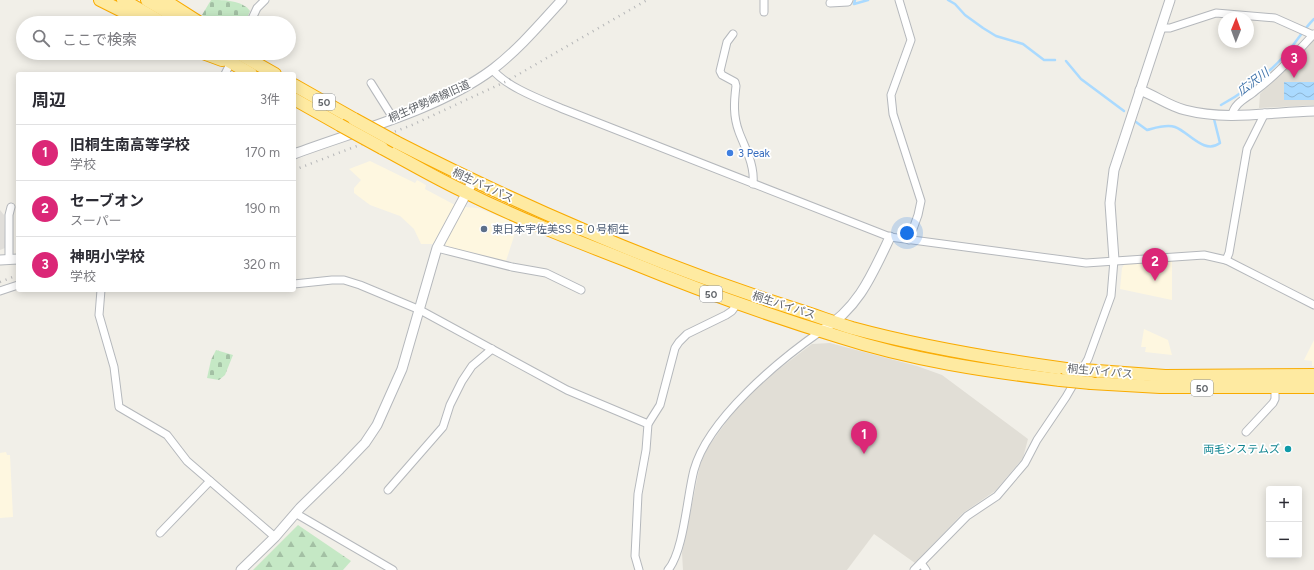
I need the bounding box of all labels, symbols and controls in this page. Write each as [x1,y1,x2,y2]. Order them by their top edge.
north arrow [1218,12,1254,48]
search box [16,16,296,60]
icon: search [30,27,52,49]
text: ここで検索 [62,31,137,49]
pin: 3 [1281,45,1307,78]
water label: 広沢川 [1234,64,1273,98]
street label: 桐生伊勢崎線旧道 [386,78,472,125]
text: 周辺 [32,90,66,110]
text: 3件 [260,92,280,107]
road number: 50 [313,94,335,110]
text: 旧桐生南高等学校 [70,136,190,154]
text: 1 [42,145,48,160]
text: 170 m [245,145,280,160]
place label: 3 Peak [738,147,771,160]
marker: 3 Peak [725,148,735,158]
text: 学校 [70,157,96,172]
street label: 桐生バイパス [450,166,515,205]
text: セーブオン [70,192,144,210]
text: 2 [41,201,49,216]
text: 190 m [245,201,280,216]
text: スーパー [70,213,122,228]
place label: 東日本宇佐美SS ５０号桐生 [492,223,629,236]
your location [897,223,917,243]
marker: 東日本宇佐美SS ５０号桐生 [479,224,489,234]
text: 神明小学校 [70,248,145,266]
pin: 2 [1142,248,1168,281]
text: 3 [41,257,49,272]
text: 320 m [243,257,280,272]
text: 学校 [70,269,96,284]
road number: 50 [700,286,722,302]
street label: 桐生バイパス [751,289,817,322]
street label: 桐生バイパス [1067,362,1133,381]
road number: 50 [1191,380,1213,396]
pin: 1 [851,421,877,454]
place label: 両毛システムズ [1203,443,1280,456]
marker: 両毛システムズ [1283,444,1293,454]
map controls [1266,486,1302,558]
button: + [1266,486,1302,522]
button: − [1266,522,1302,558]

